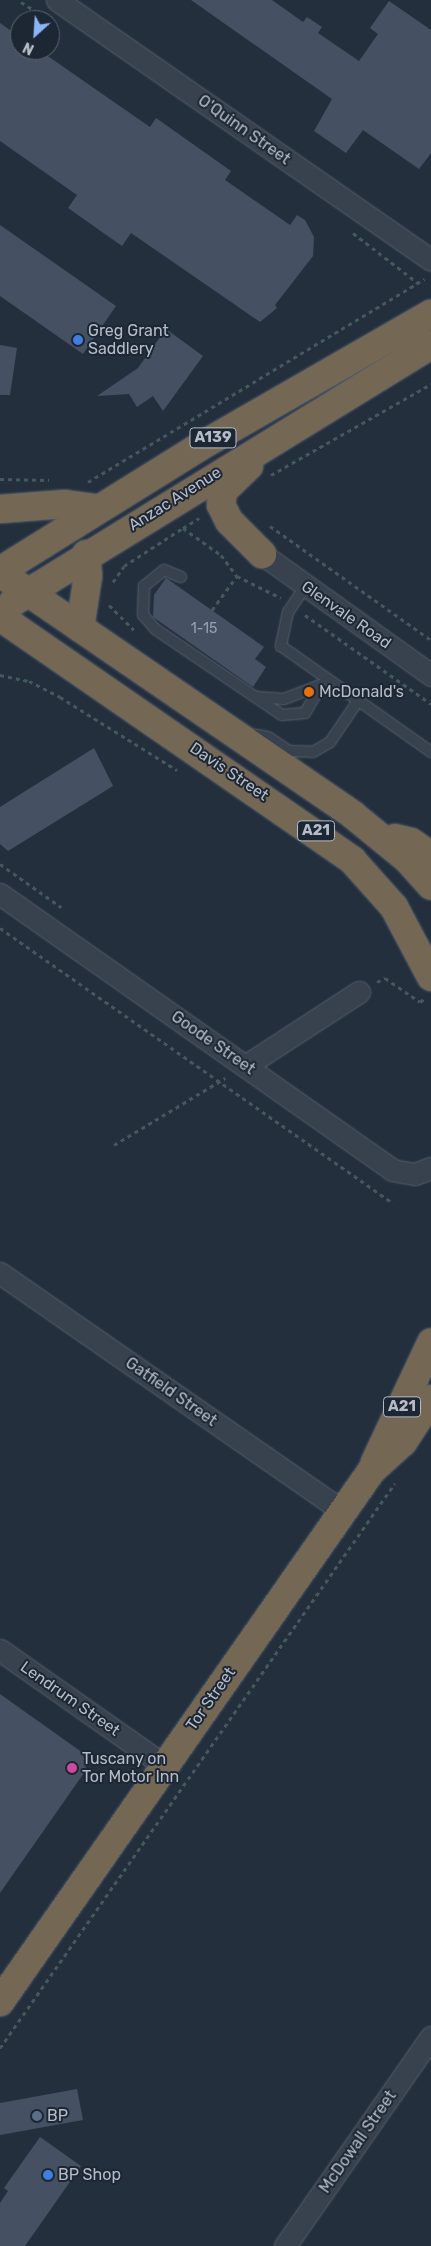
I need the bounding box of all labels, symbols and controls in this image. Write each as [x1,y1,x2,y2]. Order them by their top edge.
north arrow [10,10,60,60]
text: N [20,38,37,58]
street label: O'Quinn Street [194,91,294,169]
place label: Greg Grant Saddlery [88,321,169,359]
marker: Greg Grant Saddlery [72,334,84,346]
road number: A139 [189,426,237,450]
street label: Anzac Avenue [125,463,225,535]
street label: Glenvale Road [297,577,395,653]
house number: 1-15 [191,621,217,637]
place label: McDonald's [319,682,404,702]
marker: McDonald's [303,686,315,698]
street label: Davis Street [186,739,272,805]
road number: A21 [296,818,336,844]
street label: Goode Street [167,1007,259,1079]
street label: Gatfield Street [122,1353,220,1431]
road number: A21 [382,1394,422,1420]
street label: Lendrum Street [17,1658,123,1740]
street label: Tor Street [182,1664,240,1734]
place label: Tuscany on Tor Motor Inn [82,1749,180,1787]
marker: Tuscany on Tor Motor Inn [66,1762,78,1774]
street label: McDowall Street [315,2087,401,2197]
place label: BP [47,2106,68,2126]
marker: BP [31,2110,43,2122]
place label: BP Shop [58,2165,121,2185]
marker: BP Shop [42,2169,54,2181]

